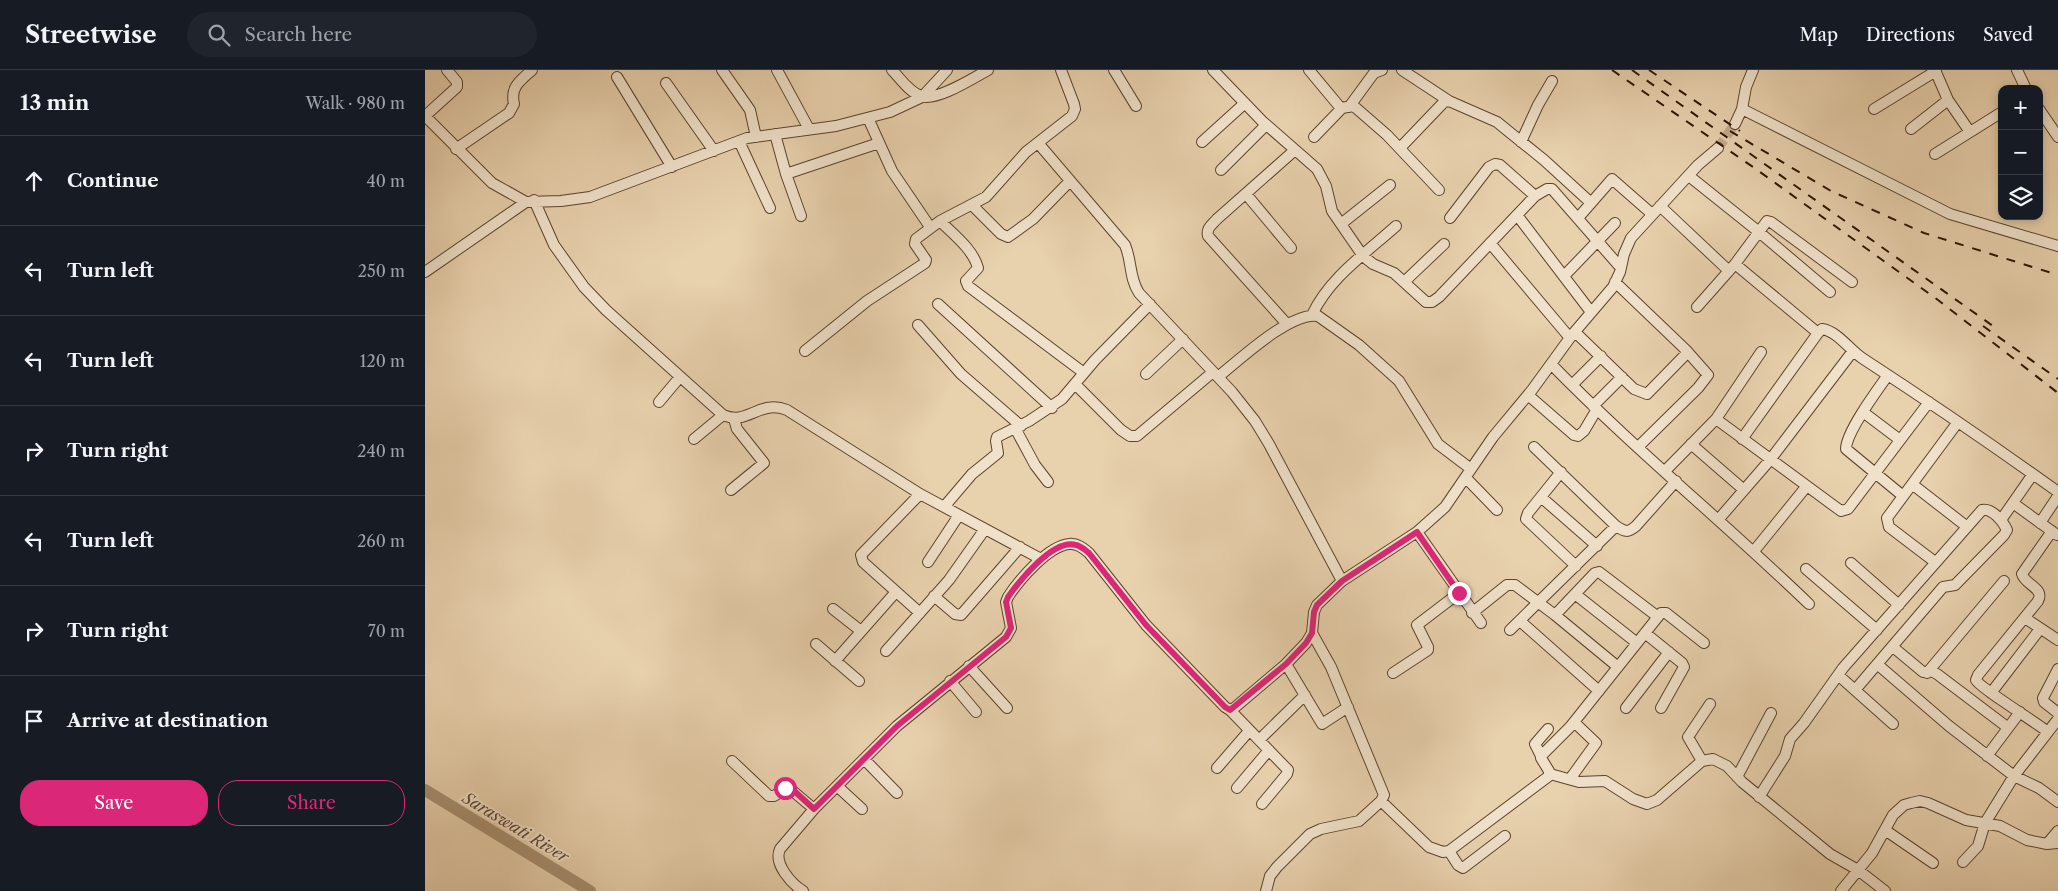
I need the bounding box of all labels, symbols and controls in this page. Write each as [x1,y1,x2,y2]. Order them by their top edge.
search box [187,12,537,57]
text: Streetwise [25,20,157,49]
icon: search [205,21,233,49]
text: Search here [245,23,352,46]
text: Map [1799,24,1838,46]
text: Directions [1866,24,1955,46]
text: Saved [1983,24,2033,46]
map controls [1998,85,2043,220]
button: + [1998,85,2043,130]
text: 13 min [20,90,89,115]
text: Walk · 980 m [306,93,405,113]
button: − [1998,130,2043,175]
icon: ahead [20,167,48,195]
text: Continue [67,169,159,192]
text: 40 m [366,171,405,191]
button: layers [1998,175,2043,220]
icon: left [20,257,48,285]
text: Turn left [67,259,154,282]
text: 250 m [358,261,405,281]
icon: left [20,347,48,375]
text: Turn left [67,349,154,372]
text: 120 m [360,351,405,371]
icon: right [20,437,48,465]
text: Turn right [67,439,168,462]
text: 240 m [357,441,405,461]
icon: left [20,527,48,555]
text: Turn left [67,529,154,552]
text: 260 m [357,531,405,551]
route end [1448,582,1471,605]
icon: right [20,617,48,645]
text: Turn right [67,619,168,642]
text: 70 m [368,621,405,641]
icon: arrive [20,707,48,735]
text: Arrive at destination [67,709,268,732]
route start [774,777,797,800]
button: Save [20,780,208,826]
button: Share [218,780,405,826]
water label: Saraswati River [458,787,574,867]

